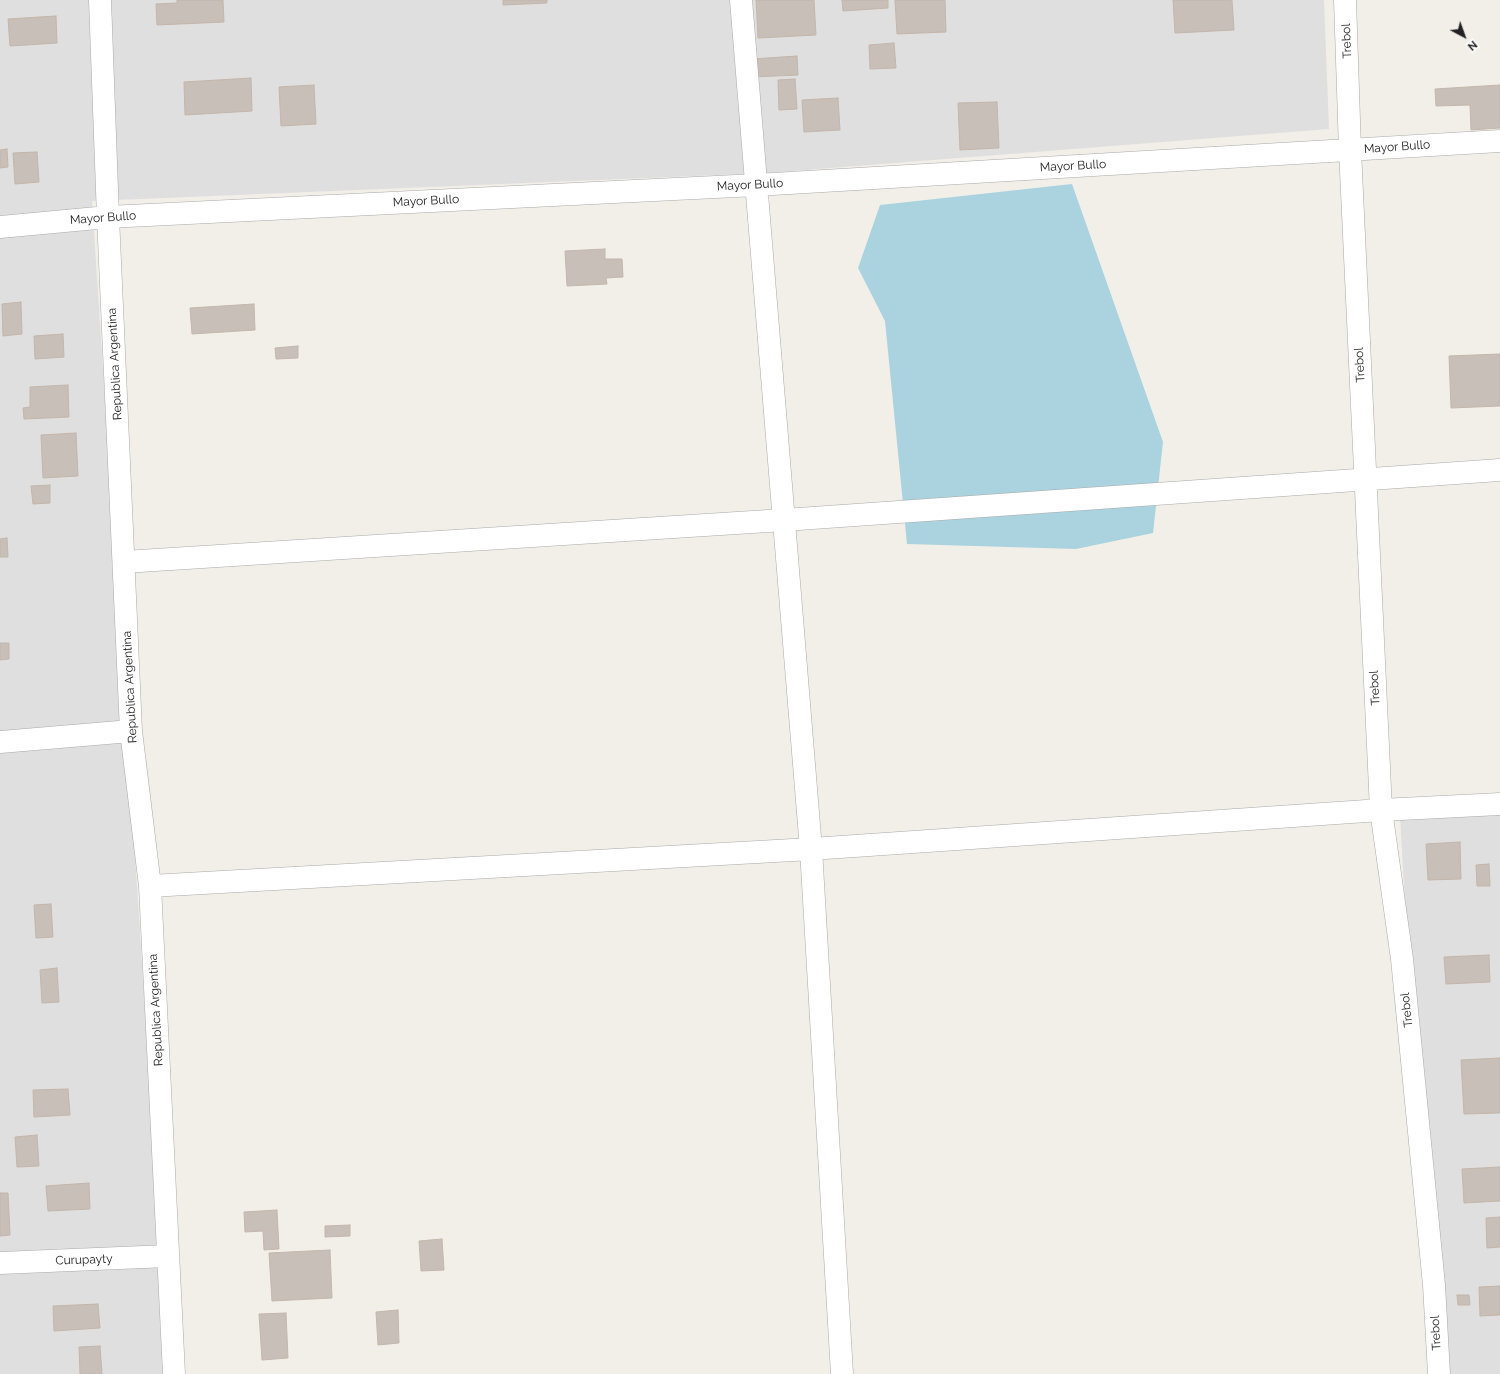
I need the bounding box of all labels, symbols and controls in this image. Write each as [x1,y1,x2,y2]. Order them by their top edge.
north arrow [1444,16,1484,56]
street label: Trebol [1339,23,1355,59]
text: N [1465,38,1480,53]
street label: Mayor Bullo [1363,138,1431,156]
street label: Mayor Bullo [1040,157,1106,175]
street label: Mayor Bullo [717,176,783,194]
street label: Mayor Bullo [393,192,459,210]
street label: Mayor Bullo [69,209,137,227]
street label: Republica Argentina [105,307,125,421]
street label: Trebol [1352,347,1368,383]
street label: Republica Argentina [120,630,140,744]
street label: Trebol [1367,670,1383,706]
street label: Republica Argentina [146,953,166,1067]
street label: Trebol [1398,992,1416,1028]
street label: Curupayty [55,1252,113,1268]
street label: Trebol [1428,1315,1444,1351]

